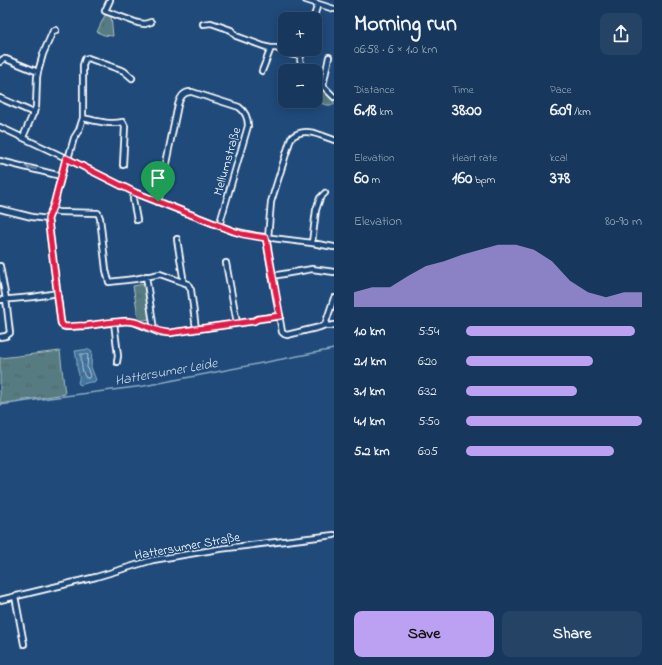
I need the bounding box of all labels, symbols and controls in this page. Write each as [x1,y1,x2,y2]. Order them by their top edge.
text: Morning run [354,9,457,41]
map controls [278,12,322,108]
button: + [278,12,322,56]
button: share [600,13,642,55]
text: 06:58 · 6 × 1.0 km [354,40,437,59]
button: − [278,64,322,108]
text: Distance [354,82,395,98]
text: Time [452,82,474,98]
text: Pace [550,82,571,98]
text: 6.18 [354,98,377,123]
text: 38:00 [452,98,482,123]
text: 6:09 [550,98,571,123]
text: km [377,104,393,120]
text: /km [571,104,591,120]
street label: Mellumstraße [209,125,246,198]
text: Elevation [354,150,394,166]
text: Heart rate [452,150,497,166]
text: kcal [550,150,568,166]
pin [141,161,175,202]
one-way arrow [24,165,37,171]
text: 60 [354,166,369,191]
text: 160 [452,166,472,191]
text: 378 [550,166,570,191]
icon: arrive [147,167,169,189]
text: m [369,172,380,188]
text: bpm [472,172,495,188]
text: Elevation [354,212,402,231]
text: 80–90 m [605,212,642,231]
text: 1.0 km [354,322,385,341]
text: 5:54 [418,322,439,341]
text: 2.1 km [354,352,386,371]
text: 6:20 [418,352,437,371]
water label: Hattersumer Leide [113,353,220,392]
text: 3.1 km [354,382,385,401]
text: 6:32 [418,382,437,401]
text: 4.1 km [354,412,385,431]
text: 5:50 [418,412,440,431]
text: 5.2 km [354,442,390,461]
text: 6:05 [418,442,438,461]
street label: Hattersumer Straße [133,528,242,565]
button: Save [354,611,494,657]
button: Share [502,611,642,657]

